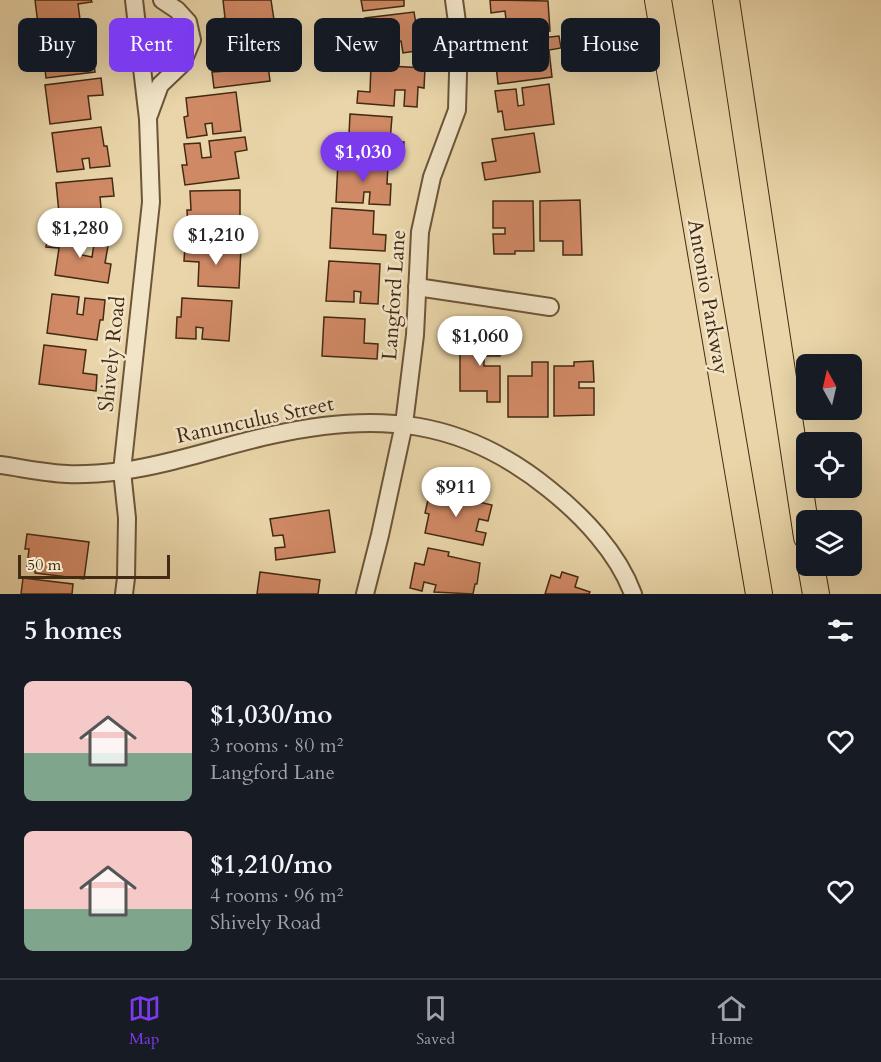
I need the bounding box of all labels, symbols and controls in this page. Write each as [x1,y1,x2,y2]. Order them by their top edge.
chip: Buy [18,18,97,72]
chip: Rent [109,18,194,72]
chip: Filters [206,18,302,72]
chip: New [314,18,400,72]
chip: Apartment [412,18,549,72]
chip: House [561,18,660,72]
pin: $1,030 [314,132,412,183]
text: $1,030 [334,138,392,165]
pin: $1,280 [31,208,129,259]
text: $1,280 [51,214,109,241]
pin: $1,210 [167,215,265,266]
street label: Antonio Parkway [680,217,736,377]
text: $1,210 [187,221,245,248]
street label: Langford Lane [375,229,413,361]
street label: Shively Road [91,295,133,413]
pin: $1,060 [431,316,529,367]
text: $1,060 [451,322,509,349]
north arrow [796,354,862,420]
map controls [796,354,862,576]
street label: Ranunculus Street [174,389,337,451]
button: locate [796,432,862,498]
pin: $911 [420,467,492,518]
text: $911 [436,473,476,500]
button: layers [796,510,862,576]
scale bar [18,552,170,580]
text: 50 m [27,554,61,576]
text: 5 homes [24,613,122,648]
icon: filters [824,614,857,647]
text: $1,030/mo [210,697,333,732]
icon: home [72,705,144,777]
icon: heart [824,725,857,758]
text: 3 rooms · 80 m² [210,732,343,759]
text: Langford Lane [210,759,335,786]
text: $1,210/mo [210,847,333,882]
icon: home [72,855,144,927]
icon: heart [824,875,857,908]
text: 4 rooms · 96 m² [210,882,343,909]
text: Shively Road [210,909,321,936]
tab: Map [128,992,161,1050]
tab: Saved [416,992,455,1050]
tab: Home [710,992,753,1050]

